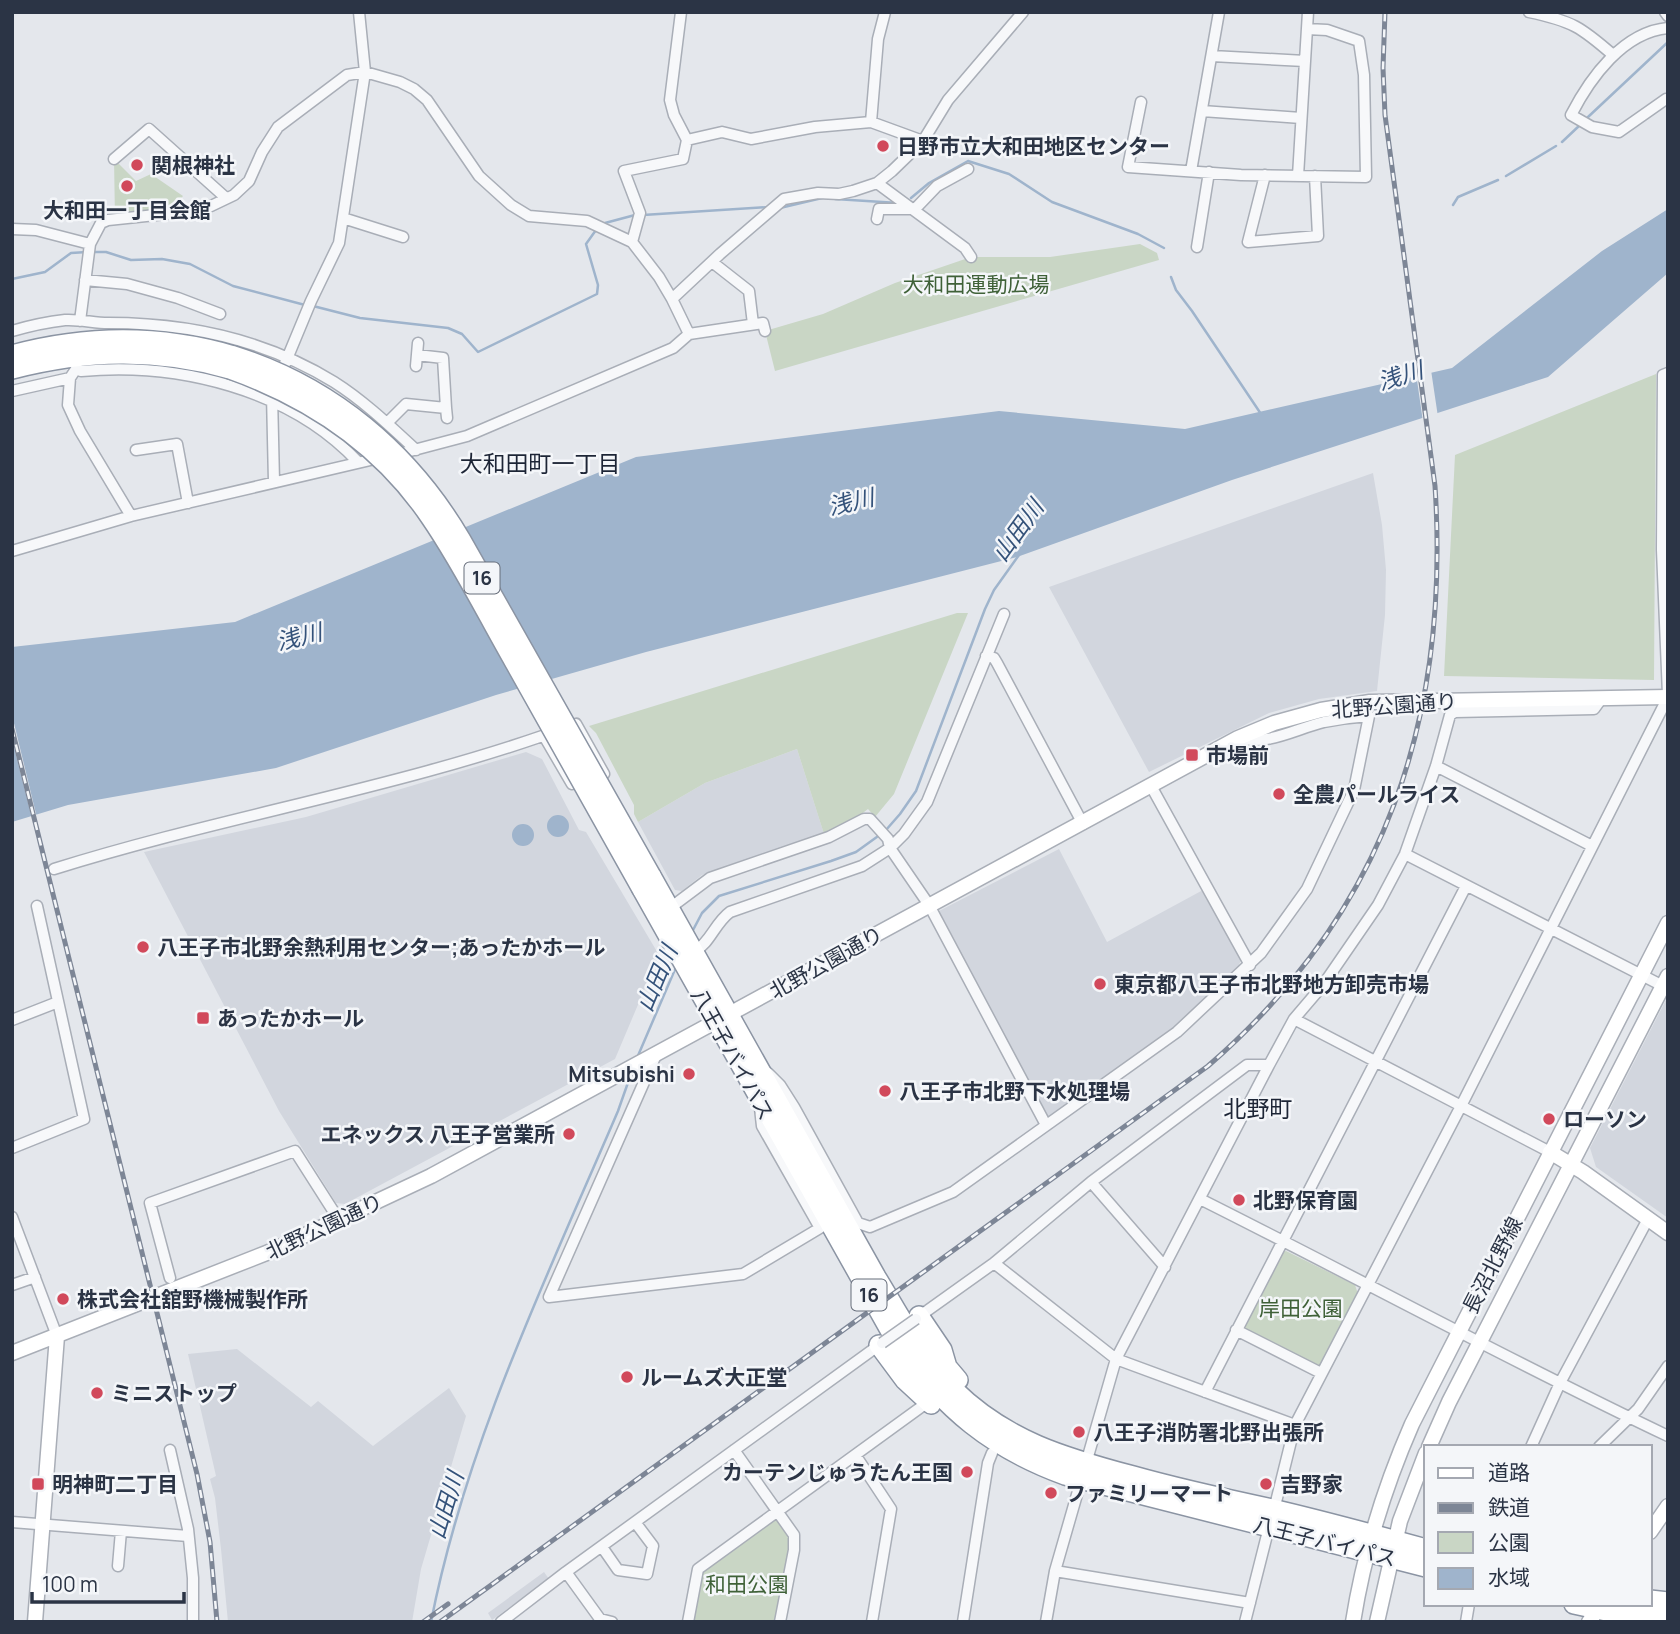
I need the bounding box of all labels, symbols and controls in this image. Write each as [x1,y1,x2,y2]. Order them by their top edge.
place label: 日野市立大和田地区センター [897,132,1170,160]
marker: 日野市立大和田地区センター [875,138,891,154]
place label: 関根神社 [151,151,235,179]
marker: 関根神社 [129,157,145,173]
marker: 大和田一丁目会館 [119,178,135,194]
place label: 大和田一丁目会館 [43,196,211,224]
park label: 大和田運動広場 [903,270,1050,298]
water label: 浅川 [1373,352,1430,397]
district label: 大和田町一丁目 [460,447,621,479]
water label: 浅川 [825,480,880,522]
water label: 山田川 [984,490,1052,567]
road number: 16 [464,562,500,594]
water label: 浅川 [273,614,328,657]
street label: 北野公園通り [1330,687,1458,723]
place label: 市場前 [1206,741,1269,769]
marker: 市場前 [1184,747,1200,763]
place label: 全農パールライス [1293,780,1460,808]
marker: 全農パールライス [1271,786,1287,802]
street label: 北野公園通り [764,919,888,1005]
place label: 八王子市北野余熱利用センター;あったかホール [157,933,605,961]
water label: 山田川 [628,937,685,1016]
marker: 八王子市北野余熱利用センター;あったかホール [135,939,151,955]
place label: 東京都八王子市北野地方卸売市場 [1114,970,1429,998]
marker: 東京都八王子市北野地方卸売市場 [1092,976,1108,992]
street label: 八王子バイパス [685,983,781,1125]
place label: あったかホール [217,1004,364,1032]
marker: あったかホール [195,1010,211,1026]
place label: Mitsubishi [568,1060,675,1088]
marker: Mitsubishi [681,1066,697,1082]
place label: 八王子市北野下水処理場 [899,1077,1130,1105]
marker: 八王子市北野下水処理場 [877,1083,893,1099]
district label: 北野町 [1224,1092,1293,1124]
place label: ローソン [1563,1105,1647,1133]
marker: ローソン [1541,1111,1557,1127]
place label: エネックス 八王子営業所 [320,1120,555,1148]
marker: エネックス 八王子営業所 [561,1126,577,1142]
place label: 北野保育園 [1253,1186,1358,1214]
street label: 北野公園通り [261,1187,387,1265]
marker: 北野保育園 [1231,1192,1247,1208]
street label: 長沼北野線 [1456,1212,1528,1318]
road number: 16 [852,1280,886,1310]
place label: 株式会社舘野機械製作所 [77,1285,308,1313]
marker: 株式会社舘野機械製作所 [55,1291,71,1307]
park label: 岸田公園 [1259,1294,1343,1322]
place label: ルームズ大正堂 [641,1363,787,1391]
marker: ルームズ大正堂 [619,1369,635,1385]
place label: ミニストップ [111,1379,237,1407]
marker: ミニストップ [89,1385,105,1401]
place label: 八王子消防署北野出張所 [1093,1418,1324,1446]
marker: 八王子消防署北野出張所 [1071,1424,1087,1440]
legend [1424,1445,1652,1606]
place label: カーテンじゅうたん王国 [722,1458,953,1486]
text: 道路 [1488,1458,1530,1486]
water label: 山田川 [420,1464,471,1543]
marker: カーテンじゅうたん王国 [959,1464,975,1480]
place label: 明神町二丁目 [52,1470,178,1498]
place label: 吉野家 [1280,1470,1343,1498]
marker: 明神町二丁目 [30,1476,46,1492]
marker: 吉野家 [1258,1476,1274,1492]
place label: ファミリーマート [1065,1479,1233,1507]
marker: ファミリーマート [1043,1485,1059,1501]
text: 鉄道 [1488,1493,1530,1521]
street label: 八王子バイパス [1250,1510,1400,1572]
text: 公園 [1488,1528,1530,1556]
scale bar [32,1560,184,1604]
text: 水域 [1488,1563,1530,1591]
text: 100 m [42,1570,98,1598]
park label: 和田公園 [705,1570,789,1598]

